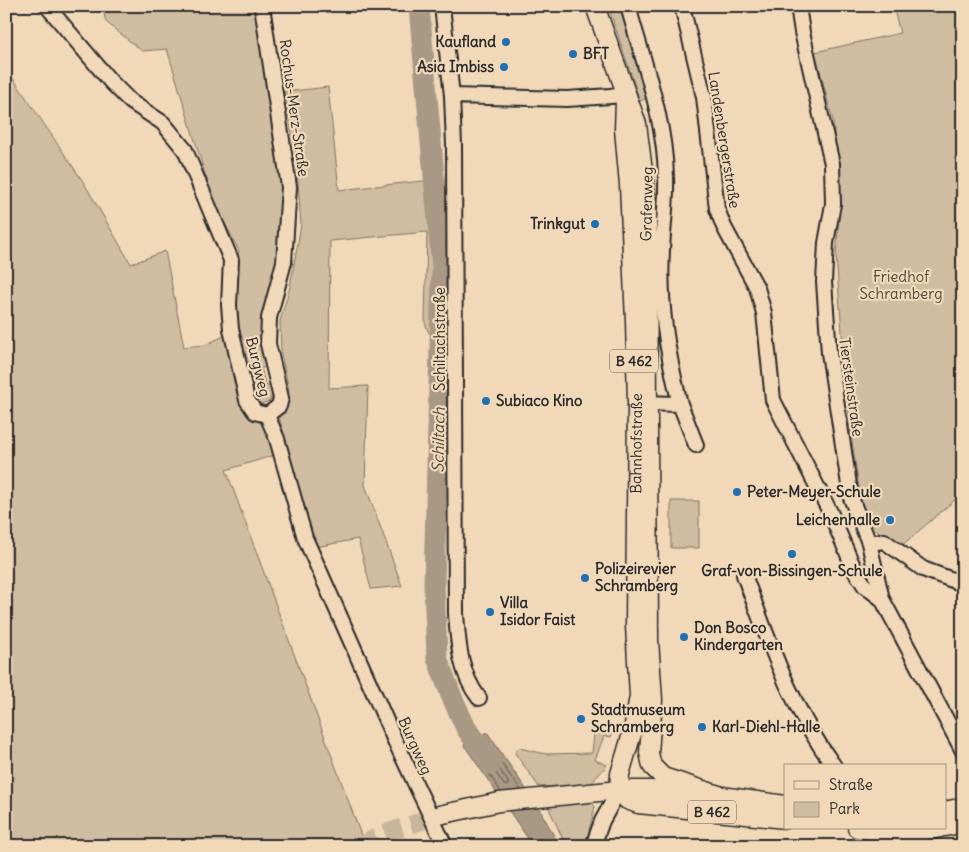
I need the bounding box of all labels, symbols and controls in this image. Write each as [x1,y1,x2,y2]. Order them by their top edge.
place label: Kaufland [435,32,496,51]
marker: Kaufland [500,36,512,48]
street label: Rochus-Merz-Straße [275,38,314,178]
place label: BFT [583,44,609,63]
marker: BFT [567,48,579,60]
place label: Asia Imbiss [417,57,494,76]
marker: Asia Imbiss [498,61,510,73]
street label: Landenbergerstraße [704,70,745,210]
street label: Grafenweg [636,166,657,242]
place label: Trinkgut [530,214,586,234]
marker: Trinkgut [589,218,601,230]
park label: Friedhof Schramberg [860,267,943,303]
street label: Schiltachstraße [430,287,449,391]
street label: Burgweg [242,335,275,399]
street label: Tiersteinstraße [835,336,868,438]
road number: B 462 [610,350,658,372]
place label: Subiaco Kino [496,391,583,410]
street label: Bahnhofstraße [626,393,646,494]
marker: Subiaco Kino [480,395,492,407]
water label: Schiltach [427,406,449,473]
place label: Peter-Meyer-Schule [747,482,881,502]
marker: Peter-Meyer-Schule [731,486,743,498]
place label: Leichenhalle [796,510,880,529]
marker: Leichenhalle [884,514,896,526]
marker: Graf-von-Bissingen-Schule [786,548,798,560]
place label: Polizeirevier Schramberg [595,559,678,596]
place label: Graf-von-Bissingen-Schule [701,561,883,581]
marker: Polizeirevier Schramberg [579,572,591,584]
place label: Villa Isidor Faist [500,593,576,629]
marker: Villa Isidor Faist [484,606,496,618]
place label: Don Bosco Kindergarten [694,618,783,655]
marker: Don Bosco Kindergarten [678,631,690,643]
place label: Stadtmuseum Schramberg [591,700,685,737]
marker: Stadtmuseum Schramberg [575,713,587,725]
street label: Burgweg [394,714,437,778]
place label: Karl-Diehl-Halle [712,717,820,736]
marker: Karl-Diehl-Halle [696,721,708,733]
legend [784,764,946,830]
text: Straße [829,775,873,794]
text: Park [829,799,860,818]
road number: B 462 [688,800,736,824]

